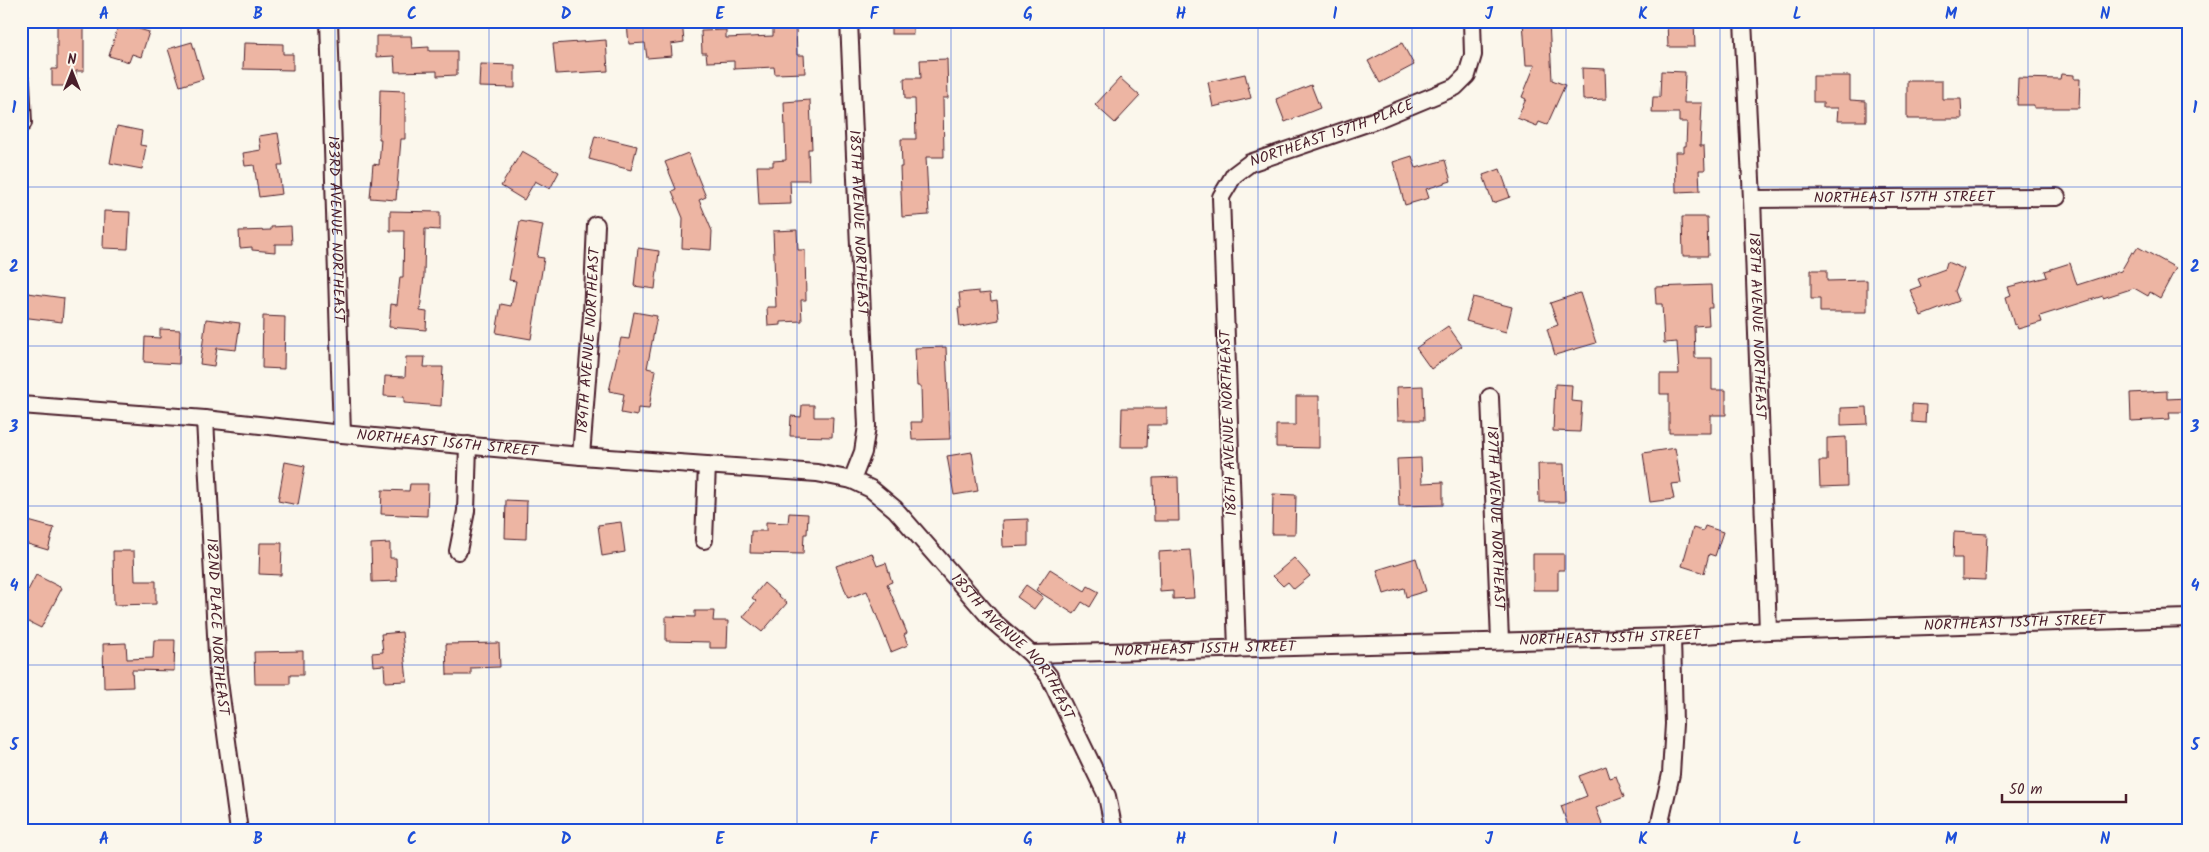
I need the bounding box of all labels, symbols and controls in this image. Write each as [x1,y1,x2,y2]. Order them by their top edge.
text: A [99,2,109,27]
text: B [253,2,263,27]
text: C [407,2,417,27]
text: D [561,2,572,27]
text: E [716,2,726,27]
text: F [870,2,880,27]
text: G [1023,2,1033,27]
text: H [1176,2,1186,27]
text: I [1333,2,1338,27]
text: J [1485,2,1494,27]
text: K [1638,2,1648,27]
text: L [1793,2,1801,27]
text: M [1945,2,1958,27]
text: N [2100,2,2110,27]
north arrow [48,48,98,98]
text: N [68,49,77,71]
street label: NORTHEAST 157TH PLACE [1247,93,1419,174]
text: 1 [12,96,17,121]
text: 1 [2193,96,2198,121]
street label: 185TH AVENUE NORTHEAST [842,129,874,318]
street label: 183RD AVENUE NORTHEAST [321,135,351,325]
street label: NORTHEAST 157TH STREET [1814,185,1996,211]
street label: 188TH AVENUE NORTHEAST [1741,232,1772,421]
street label: 184TH AVENUE NORTHEAST [571,245,607,434]
text: 2 [9,255,19,280]
text: 2 [2190,255,2200,280]
street label: 186TH AVENUE NORTHEAST [1214,328,1244,516]
text: 3 [9,415,19,440]
text: 3 [2190,415,2200,440]
street label: NORTHEAST 156TH STREET [356,423,541,464]
street label: 187TH AVENUE NORTHEAST [1479,425,1511,613]
street label: 182ND PLACE NORTHEAST [199,537,236,719]
street label: 185TH AVENUE NORTHEAST [945,568,1081,726]
text: 4 [10,574,19,599]
text: 4 [2191,574,2200,599]
street label: NORTHEAST 155TH STREET [1923,609,2107,638]
street label: NORTHEAST 155TH STREET [1519,623,1703,653]
street label: NORTHEAST 155TH STREET [1114,635,1298,664]
text: 5 [9,733,20,758]
text: 5 [2190,733,2201,758]
scale bar [2002,772,2125,804]
text: 50 m [2009,778,2043,802]
text: A [99,827,109,852]
text: B [253,827,263,852]
text: C [407,827,417,852]
text: D [561,827,572,852]
text: E [716,827,726,852]
text: F [870,827,880,852]
text: G [1023,827,1033,852]
text: H [1176,827,1186,852]
text: I [1333,827,1338,852]
text: J [1485,827,1494,852]
text: K [1638,827,1648,852]
text: L [1793,827,1801,852]
text: M [1945,827,1958,852]
text: N [2100,827,2110,852]

